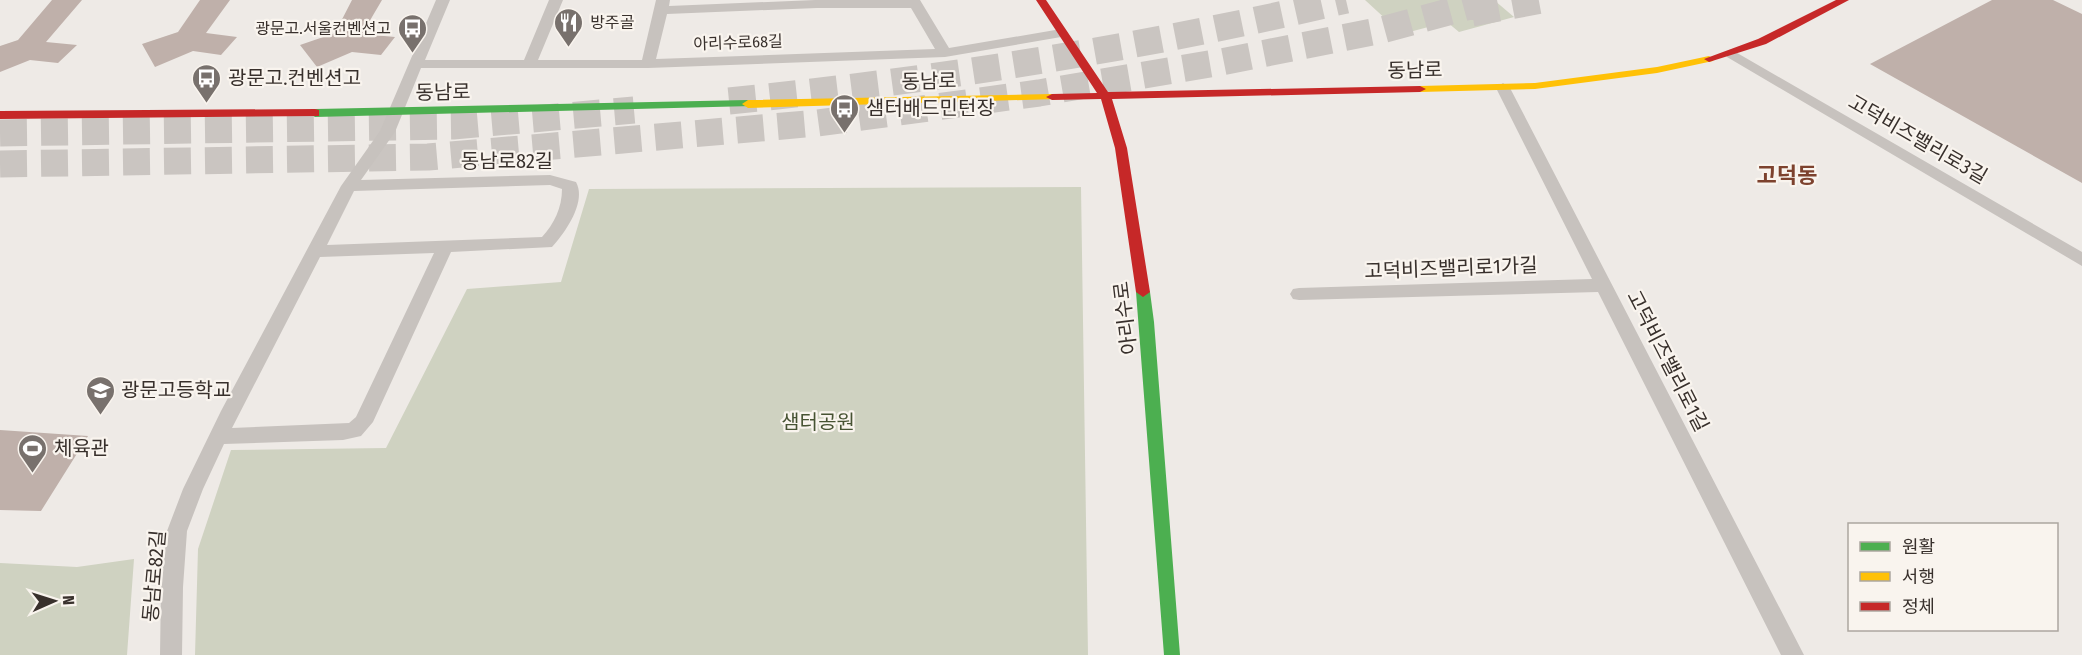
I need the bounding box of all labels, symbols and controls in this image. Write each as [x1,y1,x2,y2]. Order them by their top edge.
restaurant icon: 방주골 [553,6,585,48]
bus stop icon: 광문고.서울컨벤션고 [396,12,428,54]
place label: 방주골 [590,13,634,32]
place label: 광문고.서울컨벤션고 [255,19,391,38]
street label: 아리수로68길 [693,31,783,54]
street label: 동남로 [1387,58,1443,82]
bus stop icon: 광문고.컨벤션고 [191,62,223,104]
place label: 광문고.컨벤션고 [228,66,361,90]
street label: 동남로 [901,69,957,93]
street label: 동남로 [415,80,471,104]
street label: 고덕비즈밸리로3길 [1844,90,1992,188]
bus stop icon: 샘터배드민턴장 [829,92,861,134]
place label: 샘터배드민턴장 [866,96,995,120]
street label: 동남로82길 [461,149,553,173]
district label: 고덕동 [1757,162,1817,189]
street label: 고덕비즈밸리로1가길 [1364,253,1538,283]
street label: 아리수로 [1109,280,1141,356]
street label: 고덕비즈밸리로1길 [1622,286,1714,436]
school or university icon: 광문고등학교 [84,374,116,416]
place label: 광문고등학교 [121,378,231,402]
park label: 샘터공원 [781,410,855,434]
sports icon: 체육관 [17,432,49,474]
place label: 체육관 [54,436,109,460]
legend [1848,523,2058,631]
street label: 동남로82길 [138,529,170,623]
text: 원활 [1902,536,1935,558]
text: 서행 [1902,566,1935,588]
north arrow [24,571,84,631]
text: N [59,595,78,606]
text: 정체 [1902,596,1935,618]

